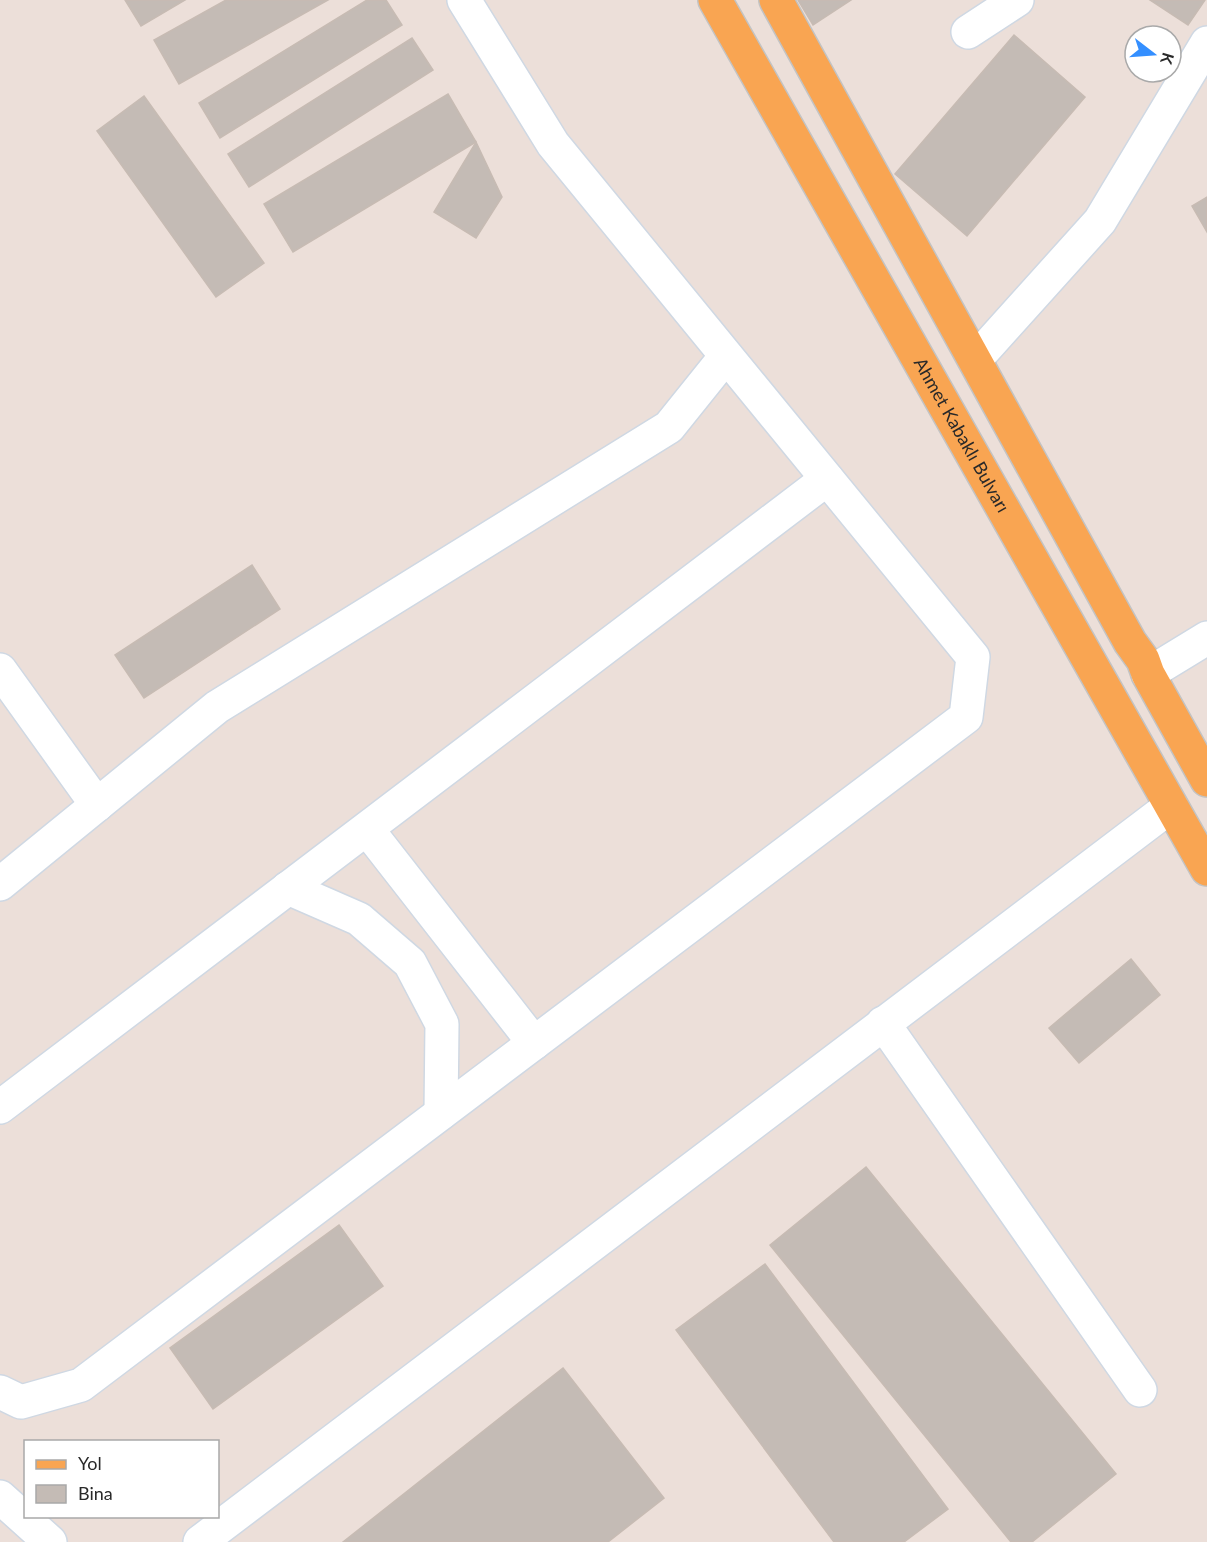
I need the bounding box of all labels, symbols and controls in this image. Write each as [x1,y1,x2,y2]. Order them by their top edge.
north arrow [1123,24,1183,84]
text: K [1157,51,1179,68]
street label: Ahmet Kabaklı Bulvarı [910,353,1015,516]
legend [24,1440,219,1518]
text: Yol [78,1452,102,1474]
text: Bina [78,1482,113,1504]

